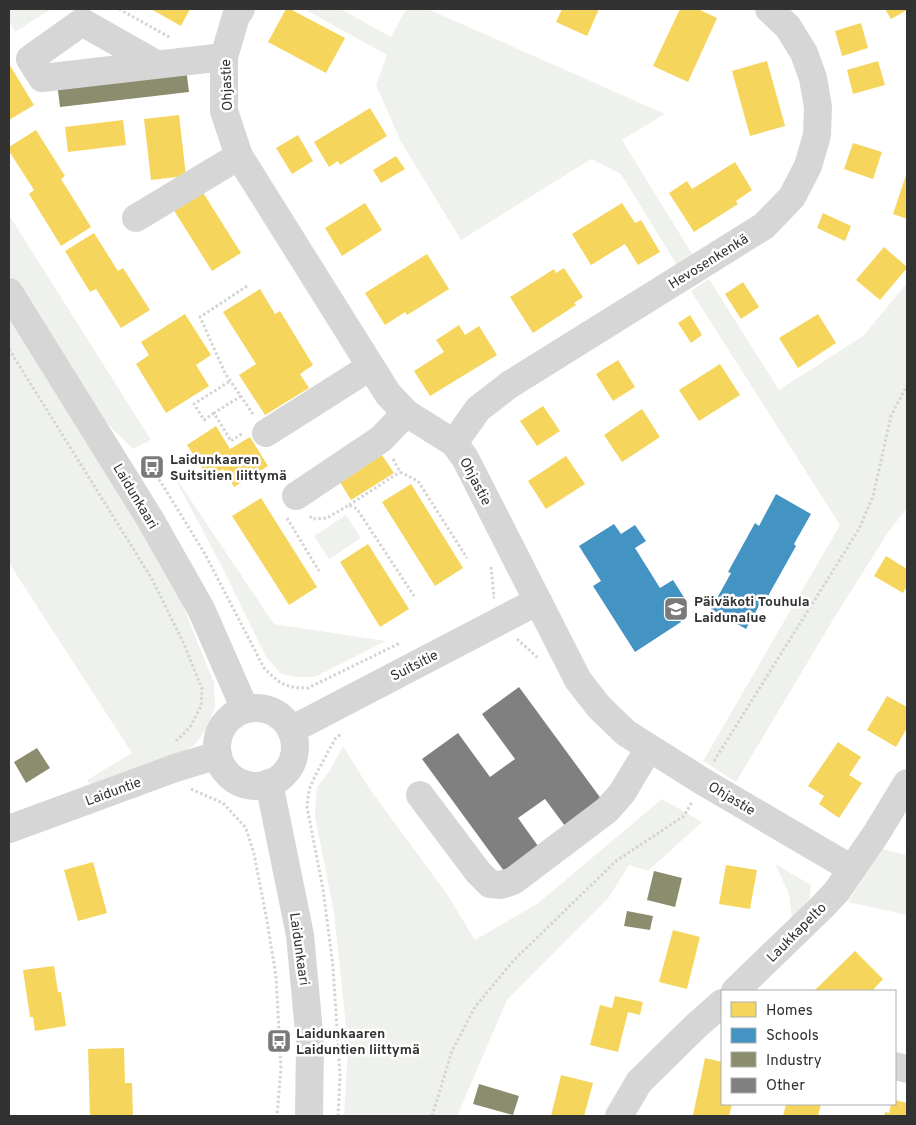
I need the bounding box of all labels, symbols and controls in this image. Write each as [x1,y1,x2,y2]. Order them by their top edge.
street label: Ohjastie [218,59,237,111]
street label: Hevosenkenkä [666,231,752,294]
place label: Laidunkaaren Suitsitien liittymä [170,452,287,485]
bus stop icon: Laidunkaaren Suitsitien liittymä [139,454,165,480]
street label: Ohjastie [455,455,494,509]
street label: Laidunkaari [109,461,161,533]
place label: Päiväkoti Touhula Laidunalue [694,594,810,627]
school or university icon: Päiväkoti Touhula Laidunalue [663,596,689,622]
street label: Suitsitie [388,647,441,686]
street label: Laiduntie [83,774,144,810]
street label: Ohjastie [705,779,758,820]
street label: Laukkapelto [764,900,831,966]
street label: Laidunkaari [285,912,312,987]
legend [721,990,896,1105]
text: Homes [766,1002,813,1021]
place label: Laidunkaaren Laiduntien liittymä [296,1026,420,1059]
text: Schools [766,1027,819,1046]
bus stop icon: Laidunkaaren Laiduntien liittymä [266,1028,292,1054]
text: Industry [766,1052,822,1071]
text: Other [766,1077,805,1096]

